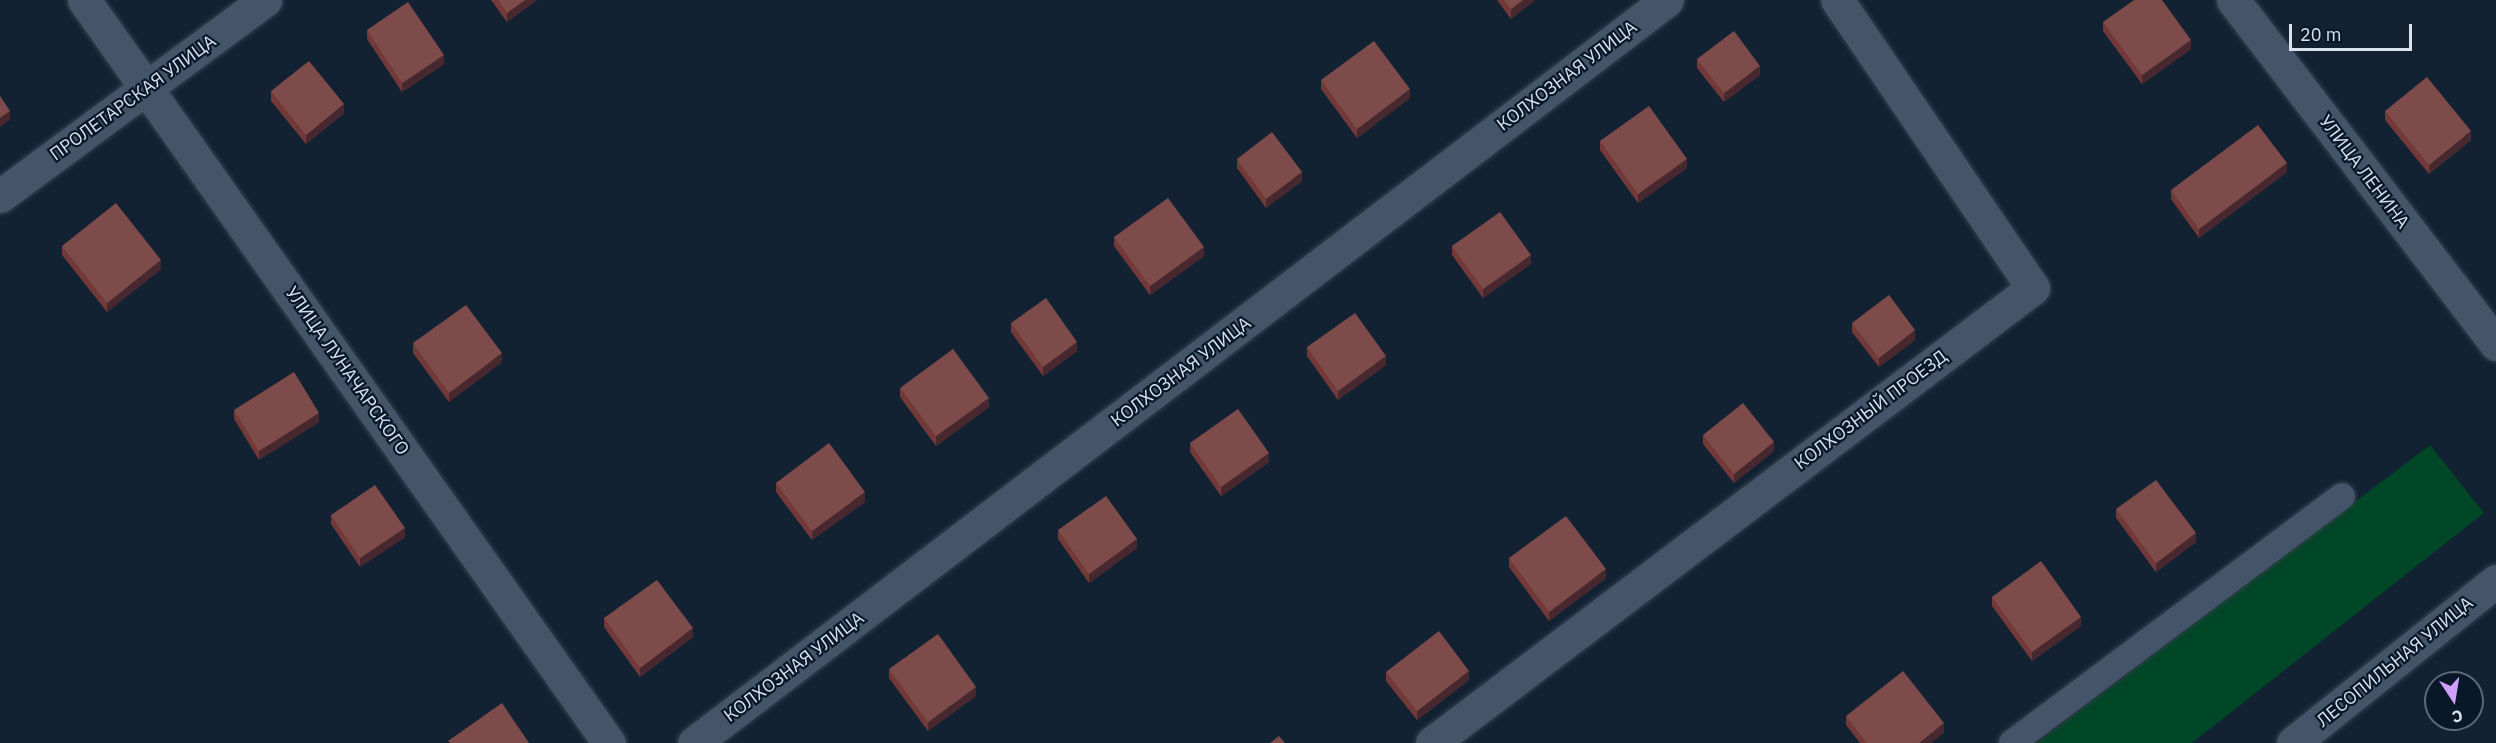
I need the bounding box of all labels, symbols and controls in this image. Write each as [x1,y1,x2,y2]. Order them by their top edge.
scale bar [2292,12,2415,50]
street label: КОЛХОЗНАЯ УЛИЦА [1493,16,1641,136]
text: 20 m [2300,23,2342,46]
street label: ПРОЛЕТАРСКАЯ УЛИЦА [46,30,220,166]
street label: УЛИЦА ЛЕНИНА [2314,111,2414,233]
street label: УЛИЦА ЛУНАЧАРСКОГО [281,283,413,459]
street label: КОЛХОЗНАЯ УЛИЦА [1107,312,1255,432]
street label: КОЛХОЗНЫЙ ПРОЕЗД [1790,346,1952,474]
street label: ЛЕСОПИЛЬНАЯ УЛИЦА [2312,592,2478,732]
street label: КОЛХОЗНАЯ УЛИЦА [720,607,868,727]
north arrow [2424,671,2484,731]

